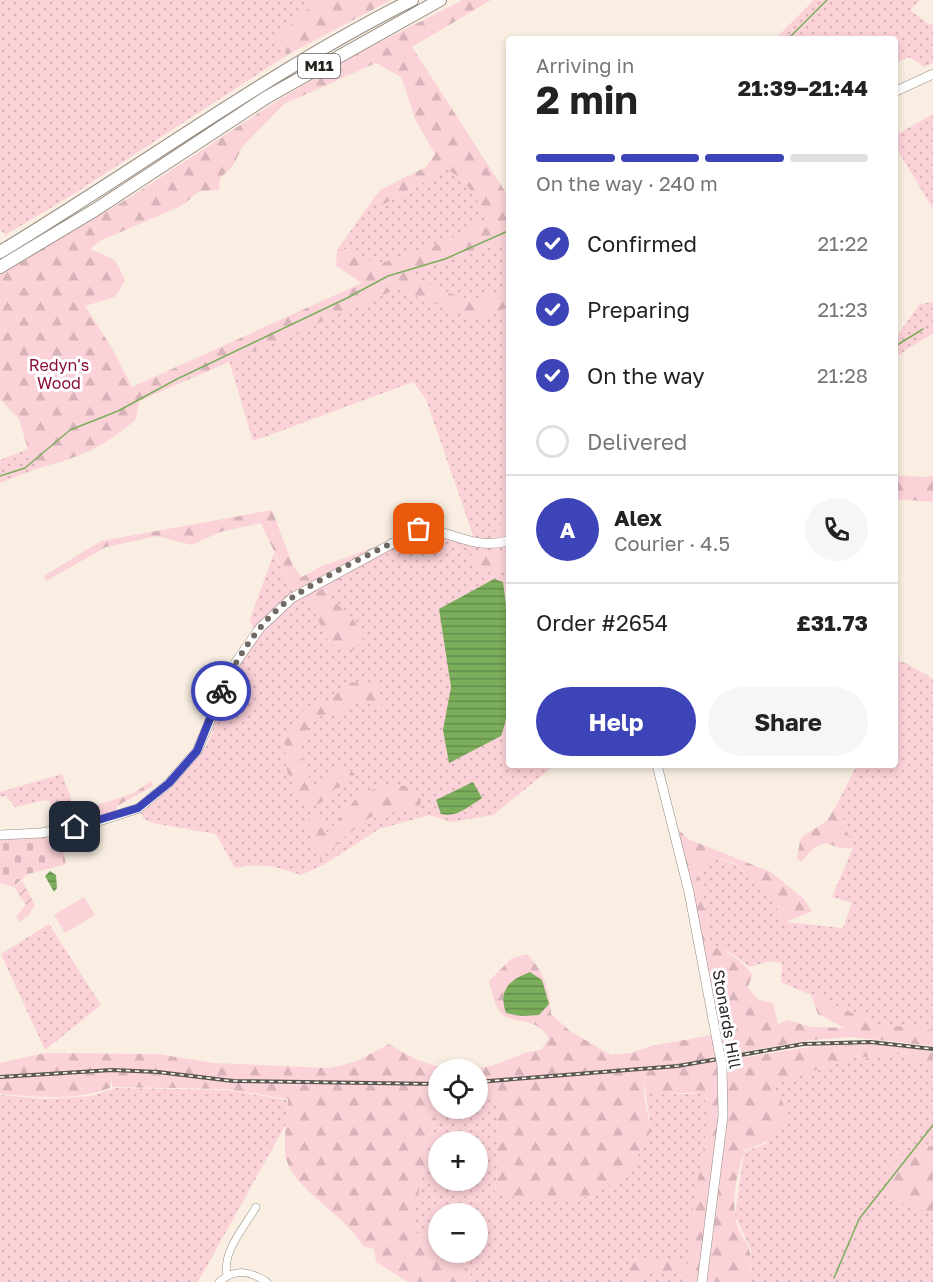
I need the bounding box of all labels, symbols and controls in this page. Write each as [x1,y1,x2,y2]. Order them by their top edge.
text: Arriving in [536,53,634,77]
road number: M11 [298,54,340,78]
text: 21:39–21:44 [738,74,868,101]
text: 2 min [536,76,638,123]
text: On the way · 240 m [536,171,718,195]
icon: check [536,227,569,260]
text: Confirmed [587,230,697,257]
text: 21:22 [818,231,868,255]
icon: check [536,293,569,326]
text: Preparing [587,296,690,323]
text: 21:23 [817,297,868,321]
park label: Redyn's Wood [29,355,89,393]
icon: check [536,359,569,392]
text: On the way [587,362,705,389]
text: 21:28 [817,363,868,387]
text: Delivered [587,428,687,455]
button: phone [805,498,868,561]
pin [393,503,444,554]
text: Alex [614,504,662,531]
icon: bag [402,512,435,545]
text: A [560,516,575,543]
text: Courier · 4.5 [614,531,730,555]
text: Order #2654 [536,609,668,636]
text: £31.73 [796,609,868,636]
courier [191,661,251,721]
icon: bike [205,675,238,708]
button: Help [536,687,696,756]
button: Share [708,687,868,756]
pin [49,801,100,852]
icon: home [58,810,91,843]
street label: Stonards Hill [708,968,746,1070]
map controls [428,1059,488,1263]
button: locate [428,1059,488,1119]
button: + [428,1131,488,1191]
button: − [428,1203,488,1263]

